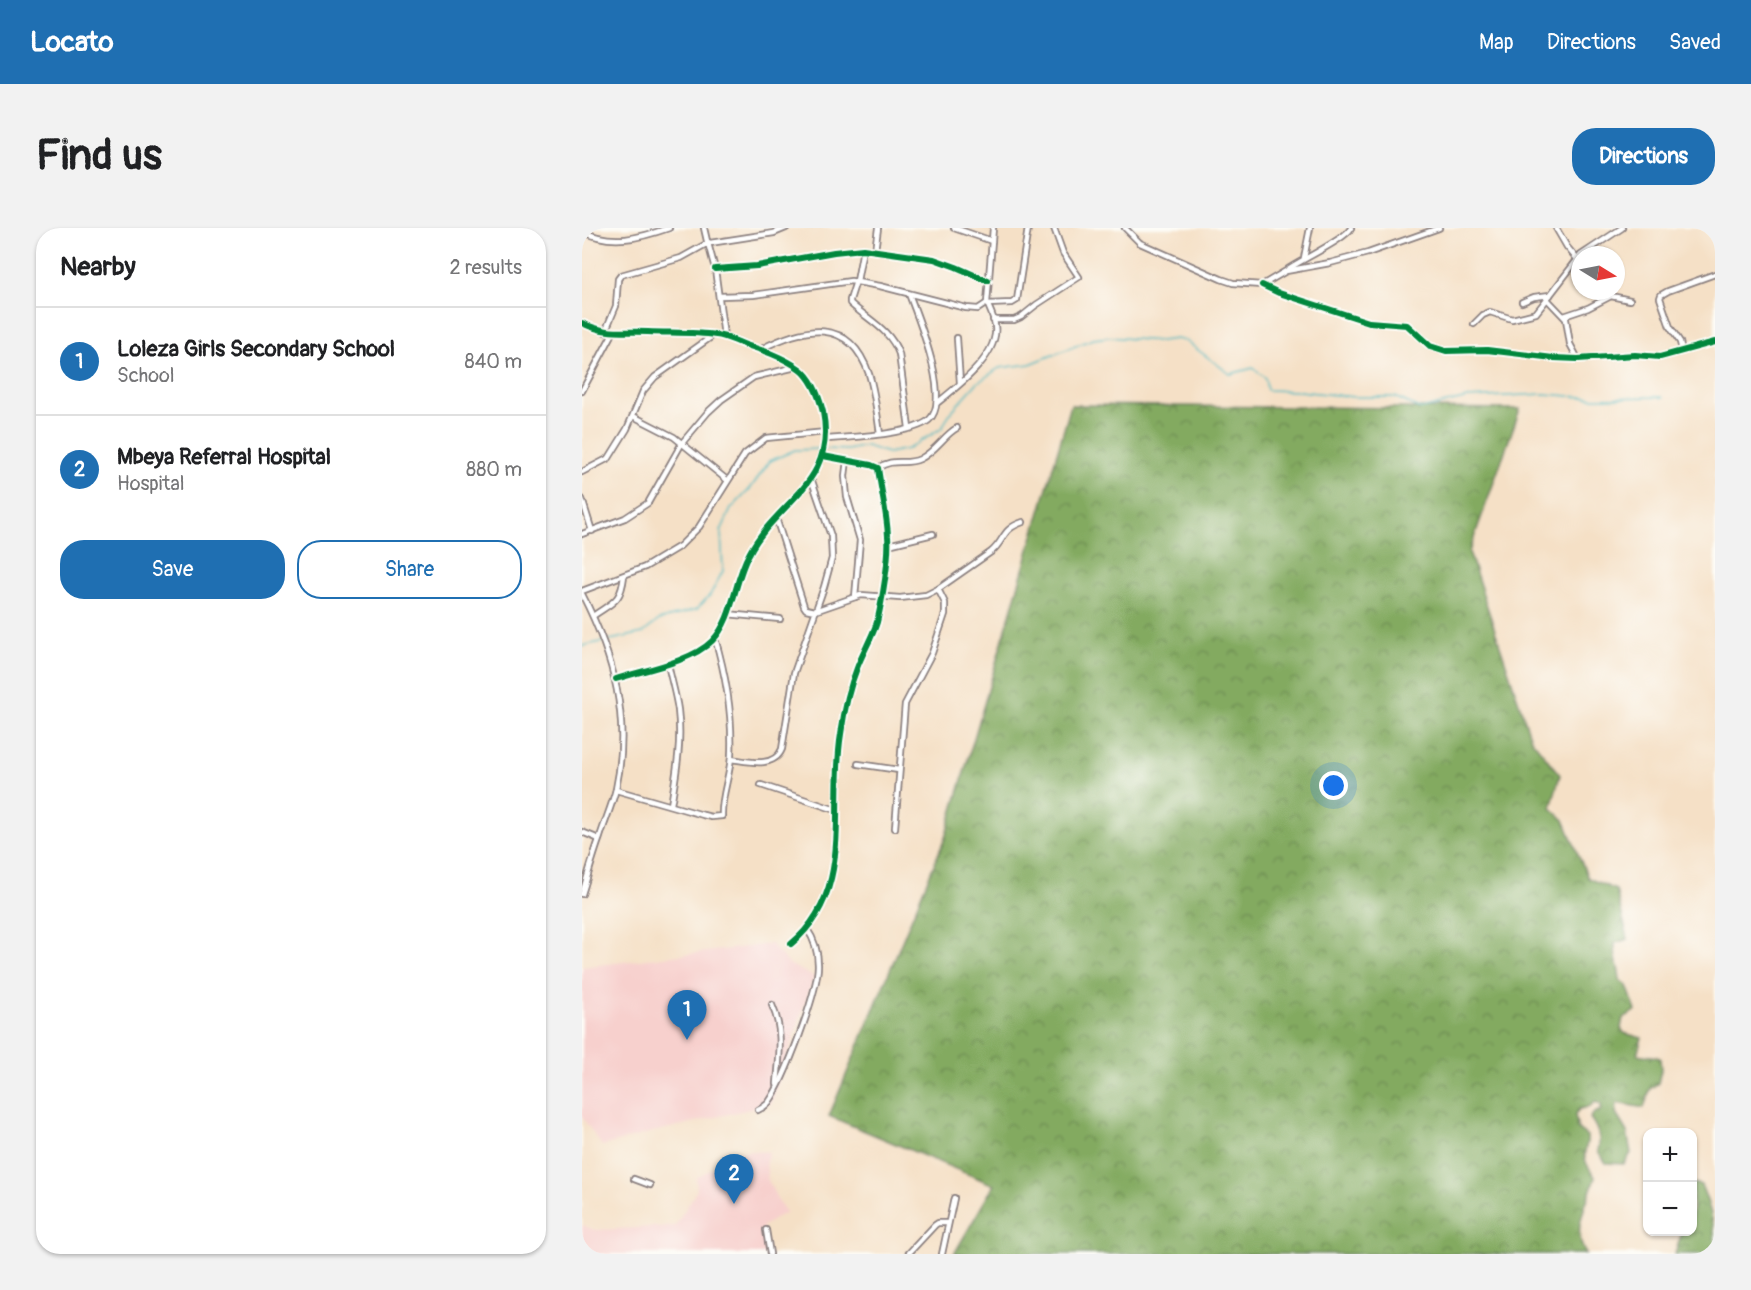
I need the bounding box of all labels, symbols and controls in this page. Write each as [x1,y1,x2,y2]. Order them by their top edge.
text: Locato [30,25,114,60]
text: Map [1479,29,1514,56]
text: Directions [1547,29,1636,56]
text: Saved [1669,29,1721,56]
button: Directions [1572,128,1715,185]
text: Find us [36,130,162,182]
north arrow [1571,246,1625,300]
text: Nearby [60,251,136,283]
text: 2 results [450,255,522,280]
text: Loleza Girls Secondary School [117,335,395,363]
text: 1 [76,349,83,374]
text: 840 m [465,349,522,374]
text: School [117,363,174,388]
text: Mbeya Referral Hospital [117,443,331,471]
text: 2 [74,457,85,482]
text: 880 m [466,457,522,482]
text: Hospital [117,471,184,496]
button: Save [60,540,285,599]
button: Share [297,540,522,599]
your location [1319,771,1348,800]
pin: 1 [668,990,706,1040]
map controls [1643,1128,1697,1236]
button: + [1643,1128,1697,1182]
pin: 2 [714,1154,754,1204]
button: − [1643,1182,1697,1236]

